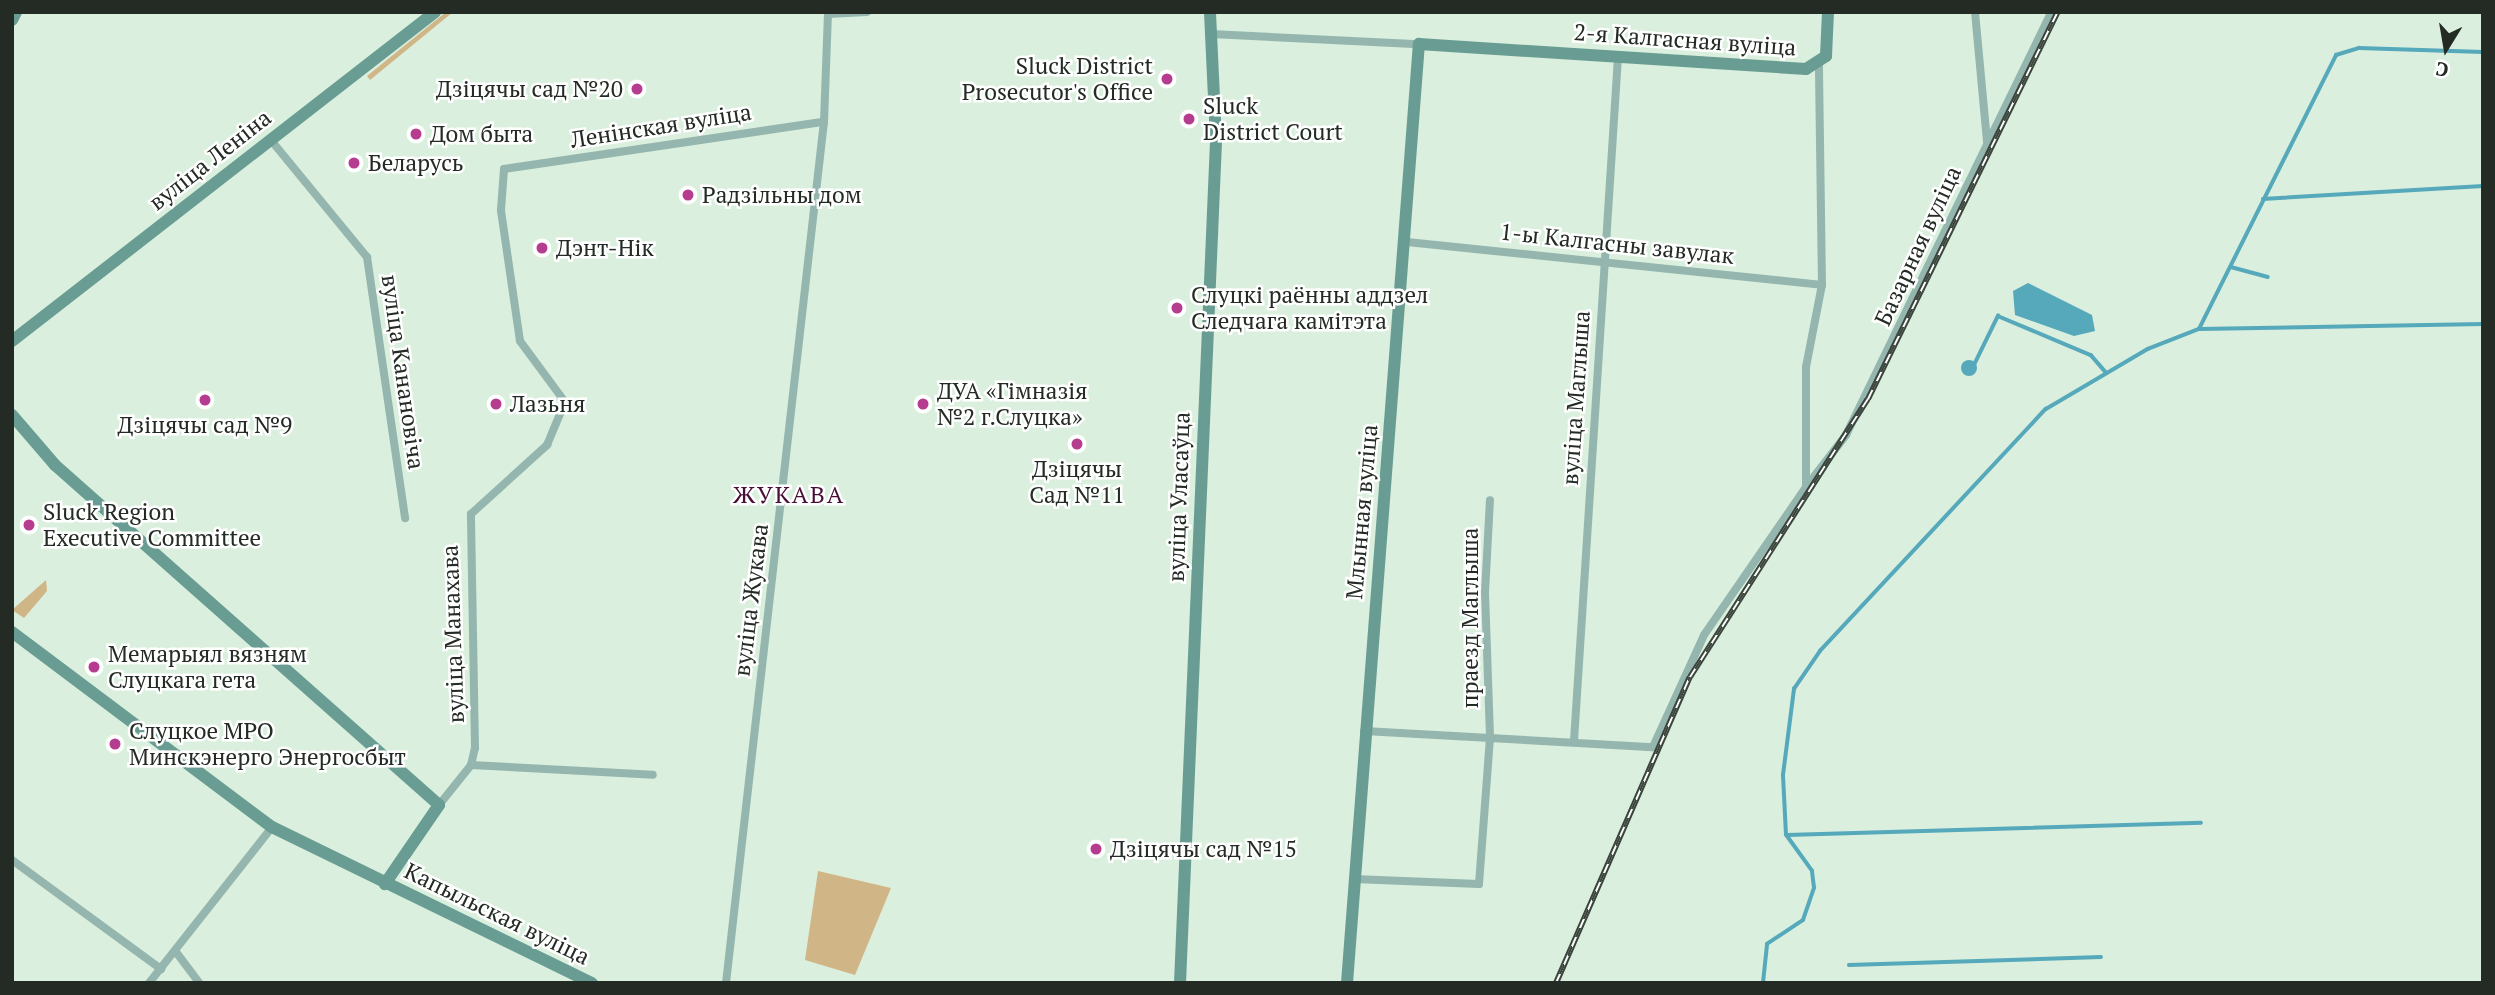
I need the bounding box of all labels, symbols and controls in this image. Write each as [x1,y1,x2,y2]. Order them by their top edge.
north arrow [2411,14,2481,84]
street label: 2-я Калгасная вуліца [1573,18,1797,62]
place label: Sluck District Prosecutor's Office [962,52,1153,106]
text: С [2433,57,2450,84]
marker: Sluck District Prosecutor's Office [1159,71,1175,87]
place label: Дзіцячы сад №20 [436,75,623,103]
marker: Дзіцячы сад №20 [629,81,645,97]
place label: Sluck District Court [1203,92,1343,146]
street label: Ленінская вуліца [569,98,753,154]
street label: вуліца Леніна [143,104,277,216]
marker: Sluck District Court [1181,111,1197,127]
place label: Дом быта [430,120,533,148]
marker: Дом быта [408,126,424,142]
place label: Беларусь [368,149,464,177]
marker: Беларусь [346,155,362,171]
street label: Базарная вуліца [1869,162,1967,330]
place label: Радзільны дом [702,181,862,209]
marker: Радзільны дом [680,187,696,203]
street label: 1-ы Калгасны завулак [1499,218,1735,270]
place label: Дэнт-Нік [556,234,654,262]
marker: Дэнт-Нік [534,240,550,256]
street label: вуліца Канановіча [376,273,430,471]
place label: Слуцкі раённы аддзел Следчага камітэта [1191,281,1428,335]
marker: Слуцкі раённы аддзел Следчага камітэта [1169,300,1185,316]
street label: вуліца Маглыша [1556,310,1596,486]
place label: ДУА «Гімназія №2 г.Слуцка» [937,377,1088,431]
place label: Лазьня [510,390,586,418]
marker: Дзіцячы сад №9 [197,392,213,408]
marker: Лазьня [488,396,504,412]
marker: ДУА «Гімназія №2 г.Слуцка» [915,396,931,412]
place label: Дзіцячы сад №9 [118,411,292,439]
street label: вуліца Уласаўца [1162,411,1196,583]
street label: Млынная вуліца [1341,423,1383,601]
marker: Дзіцячы Сад №11 [1069,436,1085,452]
place label: Дзіцячы Сад №11 [1029,455,1125,509]
district label: ЖУКАВА [734,481,844,509]
place label: Sluck Region Executive Committee [43,498,261,552]
marker: Sluck Region Executive Committee [21,517,37,533]
street label: вуліца Жукава [728,522,774,678]
street label: праезд Маглыша [1456,528,1484,708]
street label: вуліца Манахава [436,544,470,724]
place label: Мемарыял вязням Слуцкага гета [108,640,307,694]
marker: Мемарыял вязням Слуцкага гета [86,659,102,675]
place label: Слуцкое МРО Минскэнерго Энергосбыт [129,717,406,771]
marker: Слуцкое МРО Минскэнерго Энергосбыт [107,736,123,752]
place label: Дзіцячы сад №15 [1110,835,1297,863]
marker: Дзіцячы сад №15 [1088,841,1104,857]
street label: Капыльская вуліца [400,857,594,971]

